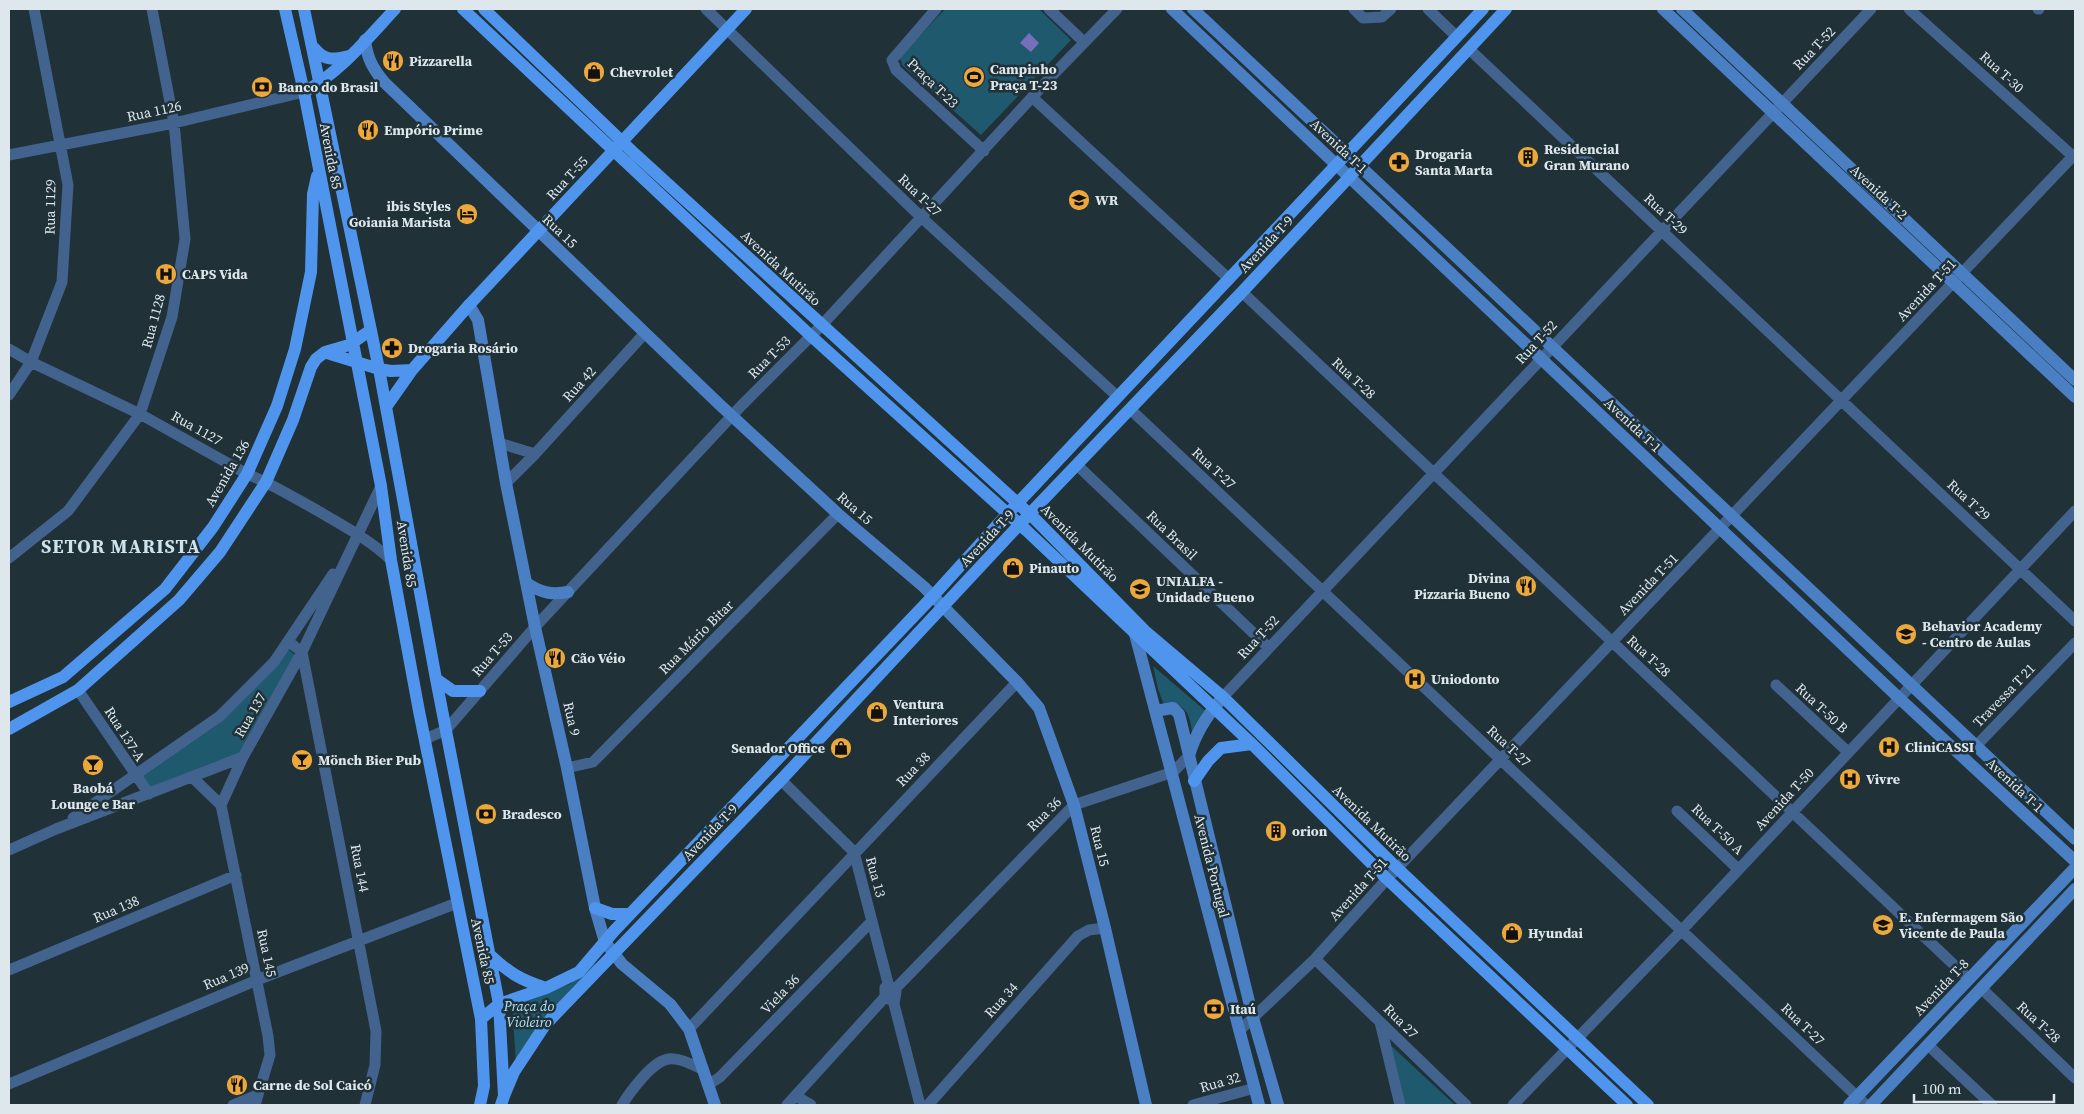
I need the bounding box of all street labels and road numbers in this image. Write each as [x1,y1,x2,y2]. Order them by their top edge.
street label: Rua T-52 [1788,22,1840,74]
street label: Rua T-30 [1975,47,2029,97]
street label: Praça T-23 [903,54,963,112]
street label: Rua 1126 [125,95,183,127]
street label: Avenida T-1 [1306,114,1372,178]
street label: Avenida 85 [315,121,347,191]
street label: Rua T-55 [541,152,593,204]
street label: Avenida T-2 [1846,160,1912,224]
street label: Rua T-27 [894,169,946,221]
street label: Rua 1129 [40,179,60,235]
street label: Rua T-29 [1640,188,1692,240]
street label: Rua 15 [538,209,582,253]
street label: Avenida T-9 [1234,211,1298,277]
street label: Avenida Mutirão [737,226,826,311]
street label: Avenida T-51 [1892,254,1960,326]
street label: Rua 1128 [136,292,170,350]
street label: Rua T-52 [1510,316,1562,368]
street label: Rua T-53 [743,331,795,383]
street label: Rua T-28 [1328,352,1380,404]
street label: Rua 42 [558,362,600,406]
street label: Avenida T-1 [1600,393,1666,457]
street label: Rua 1127 [168,406,226,450]
street label: Avenida 136 [200,436,254,510]
street label: Rua T-27 [1188,442,1240,494]
street label: Rua T 29 [1943,475,1995,525]
street label: Rua 15 [833,487,877,529]
street label: Avenida Mutirão [1037,500,1124,587]
street label: Avenida T-9 [955,505,1019,571]
street label: Rua Brasil [1142,506,1202,564]
street label: Avenida 85 [392,519,422,589]
street label: Avenida T-51 [1613,549,1683,619]
street label: Rua Mário Bitar [654,595,738,679]
street label: Rua T-52 [1232,611,1284,663]
street label: Rua T-53 [467,627,517,681]
street label: Rua T-28 [1623,630,1675,682]
street label: Travessa T 21 [1968,658,2040,732]
street label: Rua T-50 B [1791,678,1853,738]
street label: Rua 137 [229,689,271,741]
street label: Rua 9 [558,700,586,738]
street label: Rua 137-A [100,703,151,766]
street label: Rua T-27 [1483,720,1535,772]
street label: Rua 38 [891,747,935,791]
street label: Avenida T-1 [1982,753,2048,817]
street label: Avenida T-50 [1750,763,1818,835]
street label: Avenida Mutirão [1328,780,1416,866]
street label: Rua 36 [1022,792,1066,836]
street label: Avenida T-9 [678,799,742,865]
street label: Rua T-50 A [1687,799,1749,860]
street label: Avenida Portugal [1189,812,1235,920]
street label: Rua 15 [1085,823,1115,869]
street label: Rua 144 [346,842,374,894]
street label: Avenida T-51 [1324,853,1392,925]
street label: Rua 13 [861,854,891,900]
street label: Rua 138 [90,890,142,928]
street label: Avenida 85 [466,916,500,986]
street label: Rua 145 [252,927,282,979]
street label: Avenida T-8 [1909,954,1973,1020]
street label: Rua 139 [200,957,252,995]
street label: Viela 36 [756,970,804,1018]
street label: Rua 34 [980,978,1022,1022]
street label: Rua T-28 [2013,996,2065,1048]
street label: Rua T-27 [1777,998,1829,1050]
street label: Rua 27 [1379,999,1423,1043]
street label: Rua 32 [1197,1067,1243,1097]

